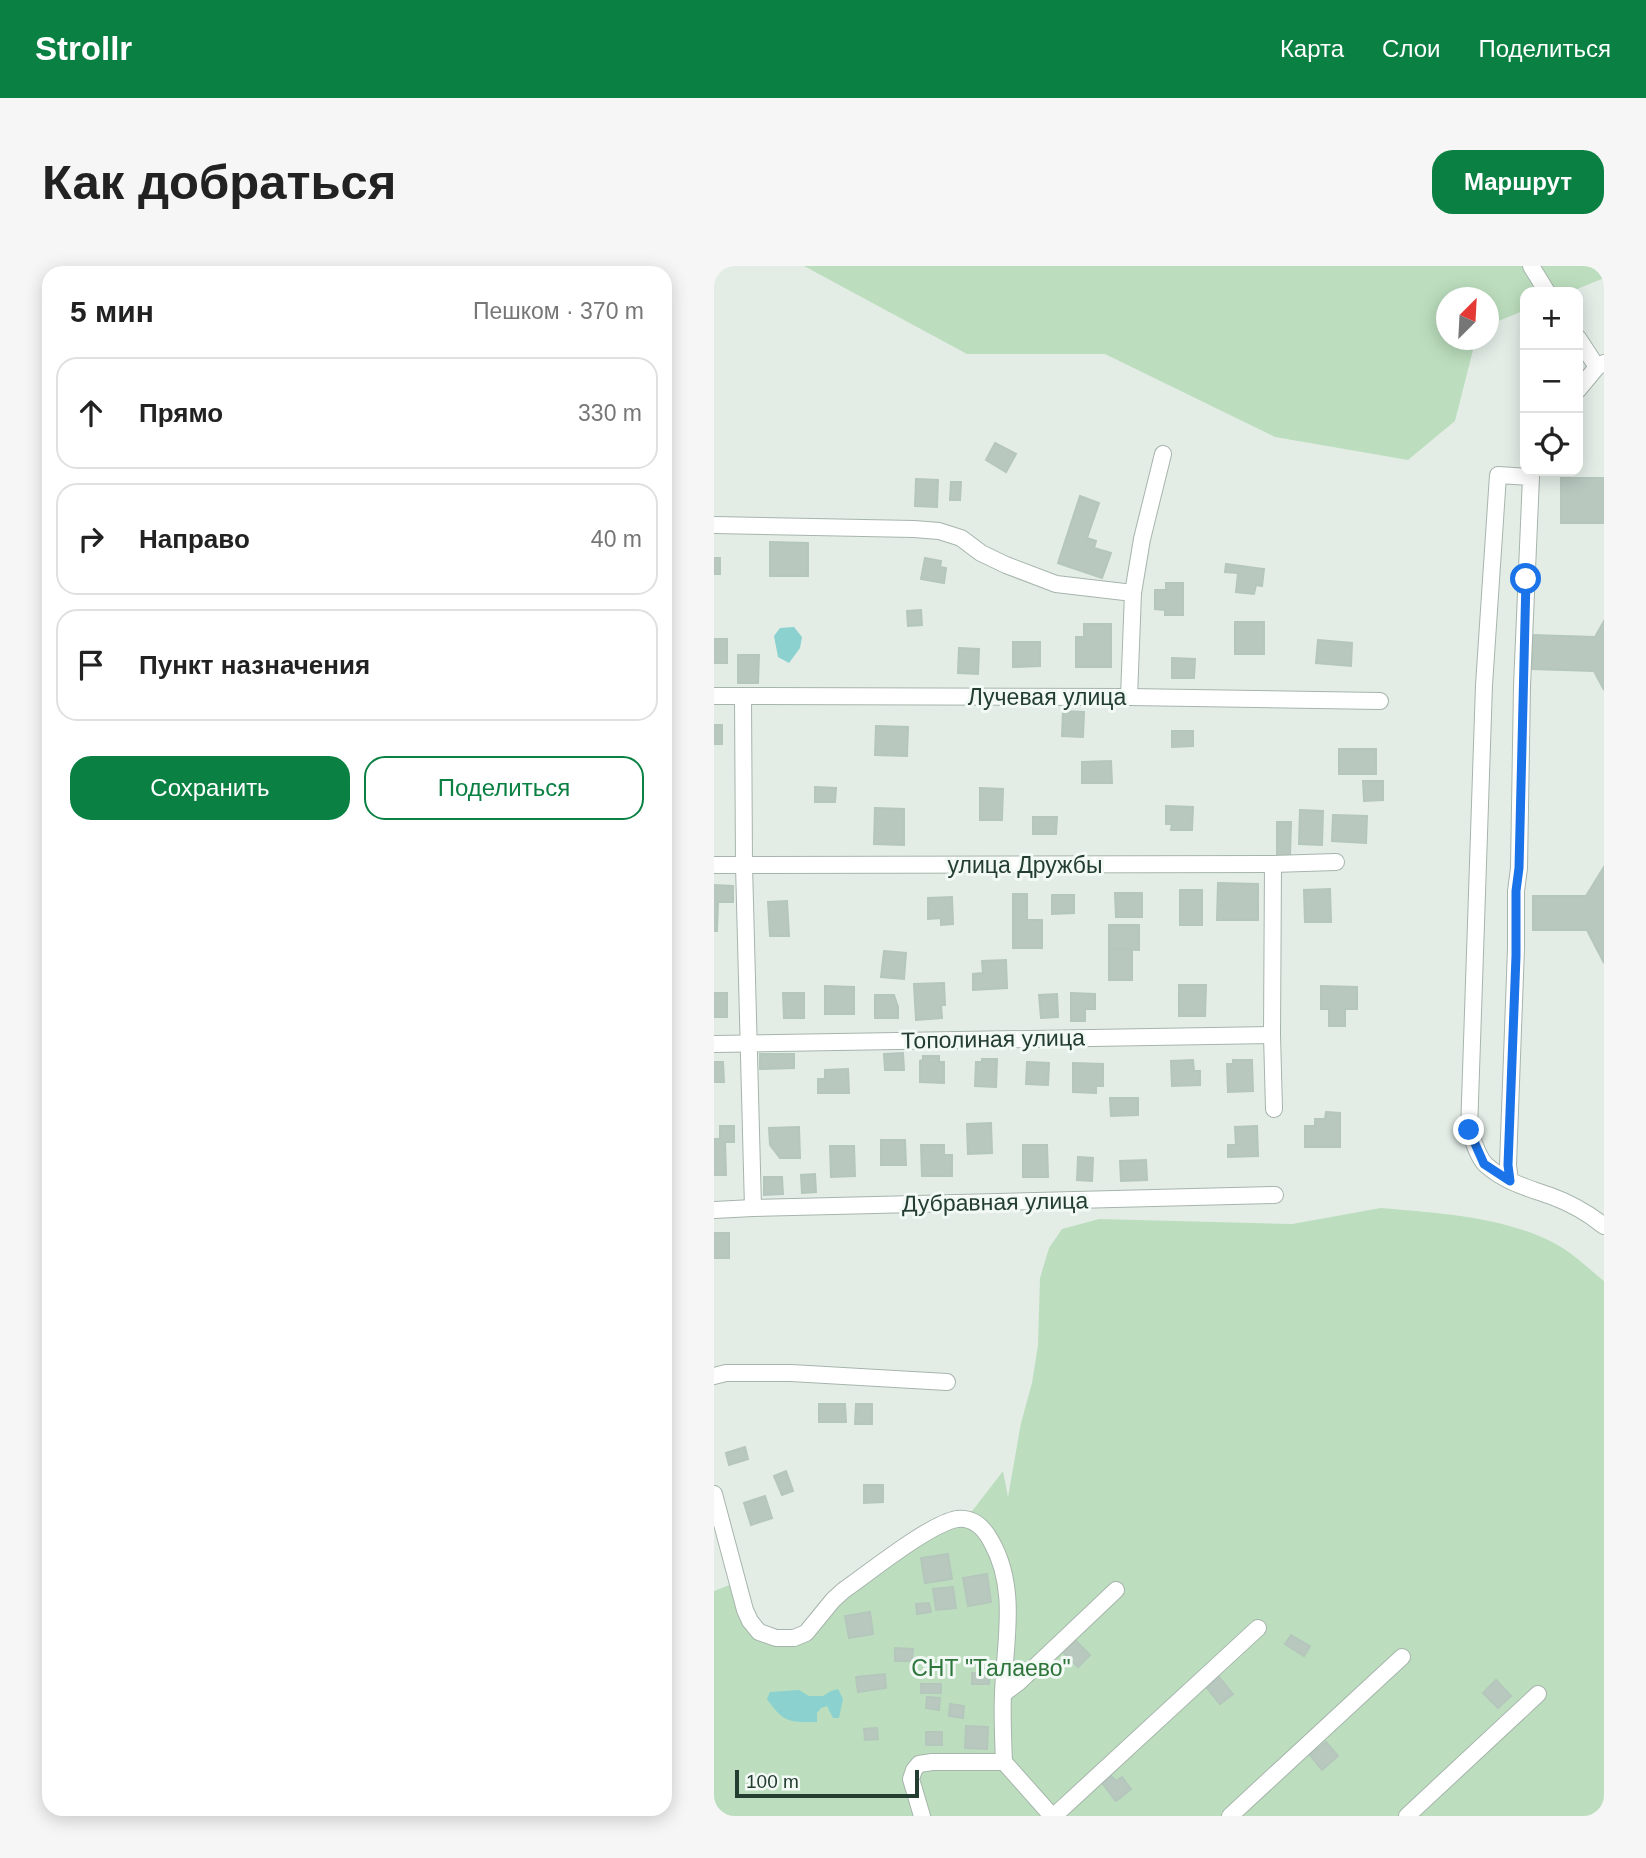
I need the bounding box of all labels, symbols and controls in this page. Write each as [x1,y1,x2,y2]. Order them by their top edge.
text: Strollr [35,30,132,67]
text: Карта [1280,35,1344,62]
text: Слои [1382,35,1440,62]
text: Поделиться [1478,35,1611,62]
button: Маршрут [1432,150,1604,214]
text: Как добраться [42,155,396,209]
north arrow [1436,287,1499,350]
map controls [1520,287,1583,476]
button: + [1520,287,1583,350]
text: 5 мин [70,295,154,328]
text: Пешком · 370 m [473,298,644,324]
button: − [1520,350,1583,413]
icon: ahead [72,394,110,432]
text: Прямо [139,398,223,428]
text: 330 m [578,400,642,426]
button: locate [1520,413,1583,476]
icon: right [72,520,110,558]
text: Направо [139,524,250,554]
text: 40 m [591,526,642,552]
route start [1510,563,1541,594]
icon: arrive [72,646,110,684]
text: Пункт назначения [139,650,370,680]
street label: Лучевая улица [968,684,1126,710]
button: Сохранить [70,756,350,820]
button: Поделиться [364,756,644,820]
street label: улица Дружбы [948,852,1102,878]
street label: Тополиная улица [901,1024,1085,1054]
route end [1453,1114,1484,1145]
street label: Дубравная улица [902,1187,1089,1217]
park label: СНТ "Талаево" [911,1655,1071,1681]
scale bar [735,1767,919,1799]
text: 100 m [746,1771,799,1792]

